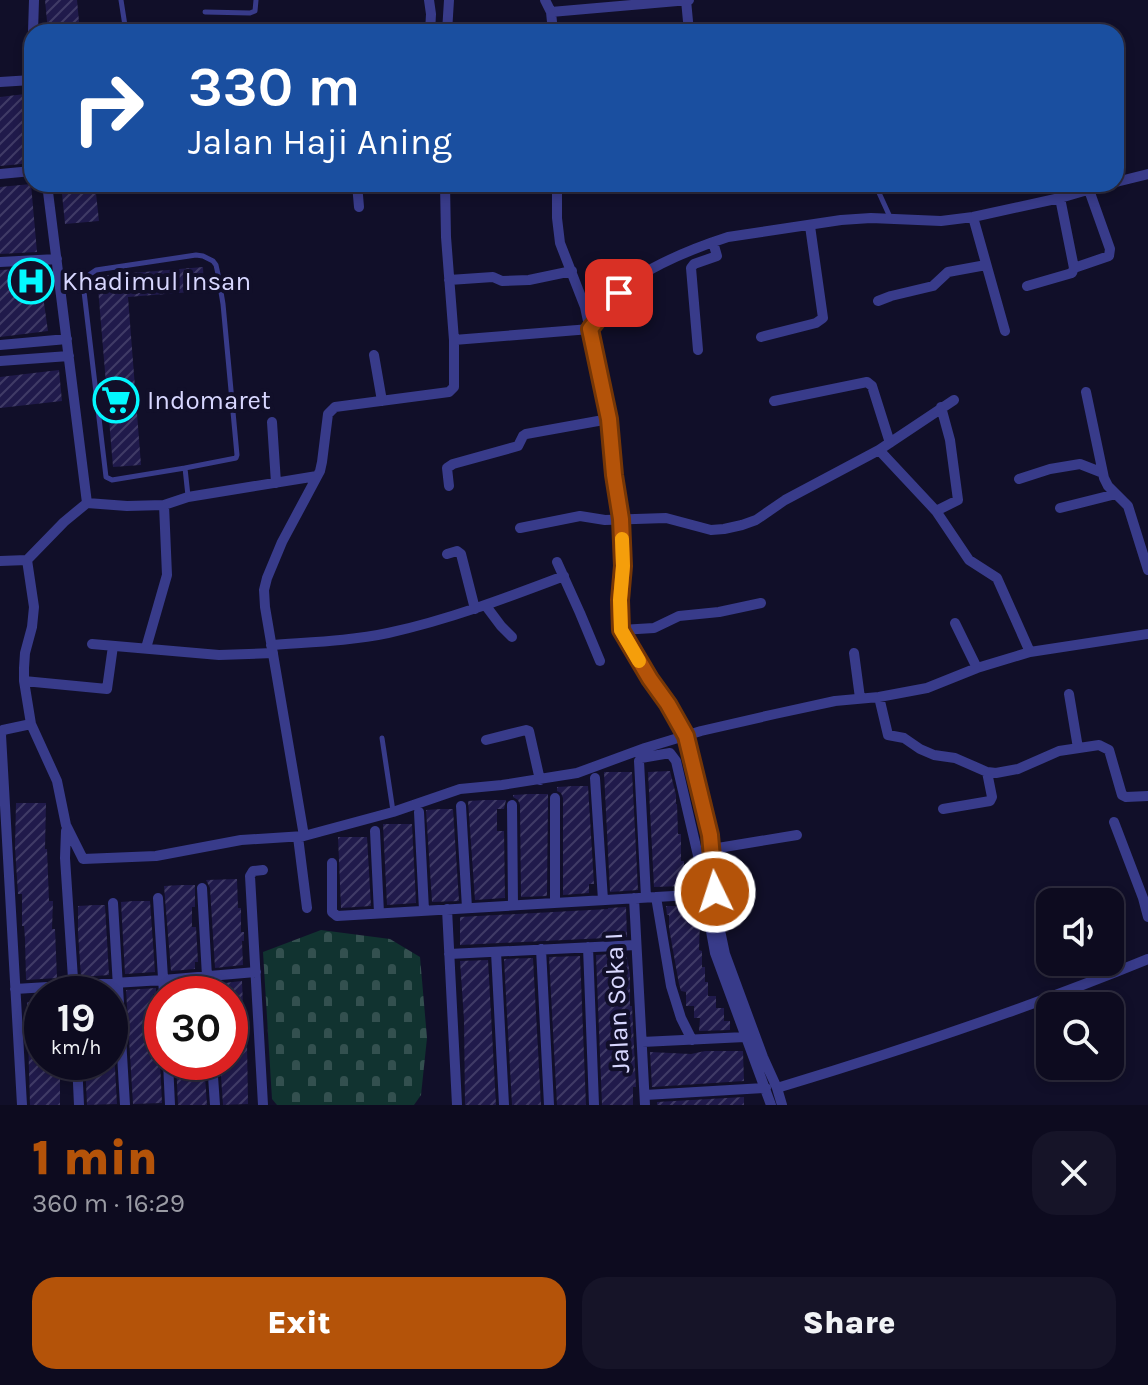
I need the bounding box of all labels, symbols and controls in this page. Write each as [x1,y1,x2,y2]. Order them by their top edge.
text: 330 m [188,54,360,119]
icon: right [56,56,160,160]
text: Jalan Haji Aning [188,121,452,163]
hospital icon: Khadimul Insan [7,257,55,305]
pin [585,259,653,327]
place label: Khadimul Insan [62,266,251,297]
icon: arrive [597,271,641,315]
supermarket icon: Indomaret [92,376,140,424]
place label: Indomaret [147,385,271,416]
position arrow [673,850,757,934]
map controls [1036,888,1124,1080]
button: sound [1036,888,1124,976]
street label: Jalan Soka I [598,932,636,1074]
speed limit sign: 30 [144,976,248,1080]
button: search [1036,992,1124,1080]
text: 19 [57,994,95,1041]
text: km/h [51,1036,101,1059]
text: 1 min [32,1130,158,1186]
button: close [1032,1131,1116,1215]
text: 360 m · 16:29 [32,1188,185,1219]
button: Exit [32,1277,566,1369]
button: Share [582,1277,1116,1369]

